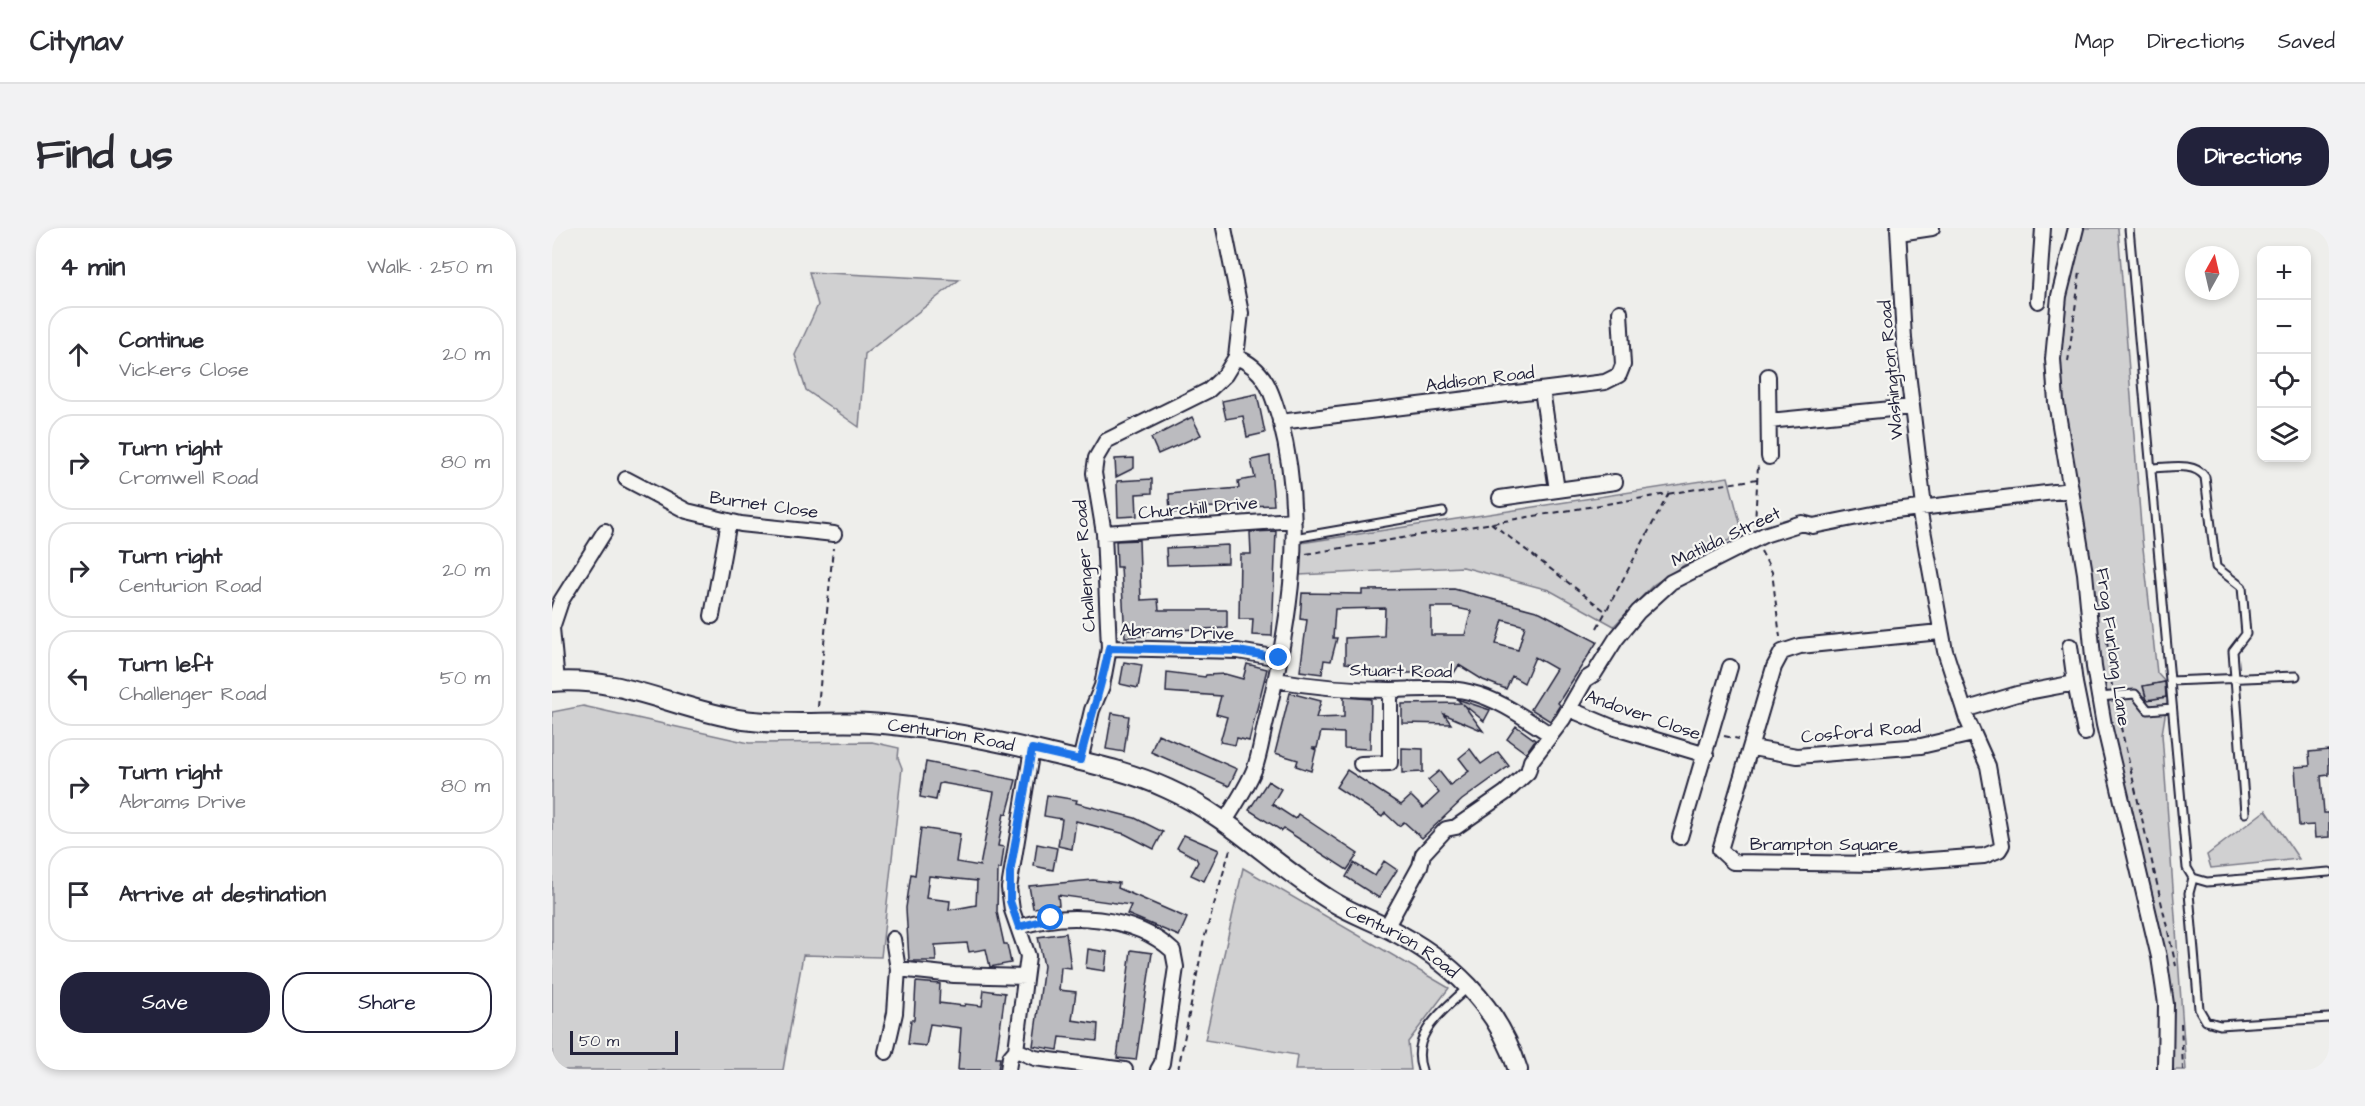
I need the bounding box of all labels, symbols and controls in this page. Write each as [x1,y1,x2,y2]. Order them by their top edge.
text: Citynav [30,22,124,61]
text: Map [2074,27,2114,56]
text: Directions [2147,27,2245,56]
text: Saved [2278,27,2335,56]
text: Find us [36,127,173,185]
button: Directions [2177,127,2329,186]
north arrow [2185,246,2239,300]
map controls [2257,246,2311,462]
button: + [2257,246,2311,300]
text: 4 min [60,249,125,285]
text: Walk · 250 m [367,253,492,281]
street label: Washington Road [1872,299,1911,441]
button: − [2257,300,2311,354]
text: Continue [119,325,204,356]
icon: ahead [62,338,95,371]
text: 20 m [442,340,490,368]
button: locate [2257,354,2311,408]
text: Vickers Close [119,356,249,384]
street label: Addison Road [1424,360,1536,398]
button: layers [2257,408,2311,462]
text: Turn right [119,433,222,464]
icon: right [62,446,95,479]
text: 80 m [441,448,490,476]
text: Cromwell Road [119,464,258,492]
street label: Burnet Close [708,485,820,525]
street label: Churchill Drive [1137,490,1259,526]
street label: Challenger Road [1068,499,1103,633]
street label: Matilda Street [1667,500,1785,573]
text: Turn right [119,541,222,572]
icon: right [62,554,95,587]
text: 20 m [442,556,490,584]
street label: Frog Furlong Lane [2089,566,2137,728]
text: Centurion Road [119,572,261,600]
street label: Abrams Drive [1119,618,1235,646]
route end [1265,644,1291,670]
text: Turn left [119,649,213,680]
street label: Stuart Road [1349,658,1453,684]
icon: left [62,662,95,695]
text: 50 m [440,664,490,692]
text: Challenger Road [119,680,266,708]
street label: Andover Close [1582,684,1704,747]
street label: Centurion Road [887,712,1017,758]
street label: Cosford Road [1800,714,1922,750]
text: Turn right [119,757,222,788]
icon: right [62,770,95,803]
text: 80 m [441,772,490,800]
text: Abrams Drive [119,788,246,816]
street label: Brampton Square [1750,832,1898,857]
icon: arrive [62,878,95,911]
text: Arrive at destination [119,879,326,910]
street label: Centurion Road [1341,898,1465,984]
route start [1037,904,1063,930]
button: Save [60,972,270,1033]
button: Share [282,972,492,1033]
scale bar [570,1028,678,1056]
text: 50 m [579,1030,619,1052]

